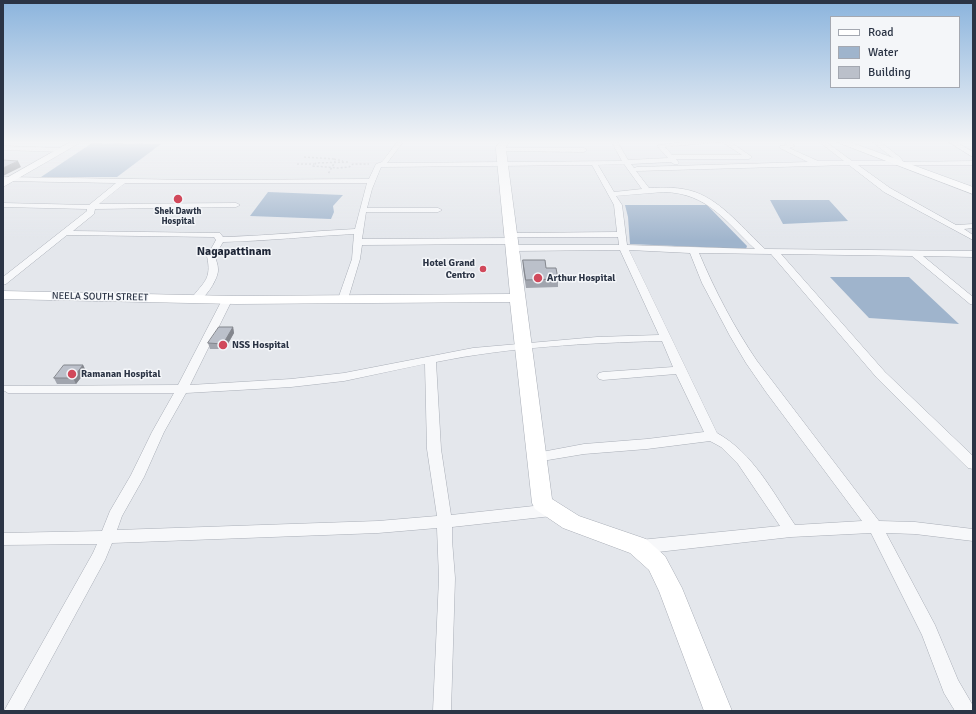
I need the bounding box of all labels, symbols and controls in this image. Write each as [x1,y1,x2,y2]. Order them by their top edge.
legend [830,16,960,88]
text: Road [868,25,894,40]
text: Water [868,45,898,60]
text: Building [868,65,911,80]
marker: Shek Dawth Hospital [172,193,184,205]
place label: Shek Dawth Hospital [155,207,201,228]
district label: Nagapattinam [197,245,271,259]
place label: Hotel Grand Centro [423,257,475,280]
marker: Hotel Grand Centro [478,264,488,274]
marker: Arthur Hospital [532,272,544,284]
place label: Arthur Hospital [547,272,615,284]
street label: NEELA SOUTH STREET [52,290,148,304]
marker: NSS Hospital [217,339,229,351]
place label: NSS Hospital [232,339,289,351]
marker: Ramanan Hospital [66,368,78,380]
place label: Ramanan Hospital [81,368,161,380]

